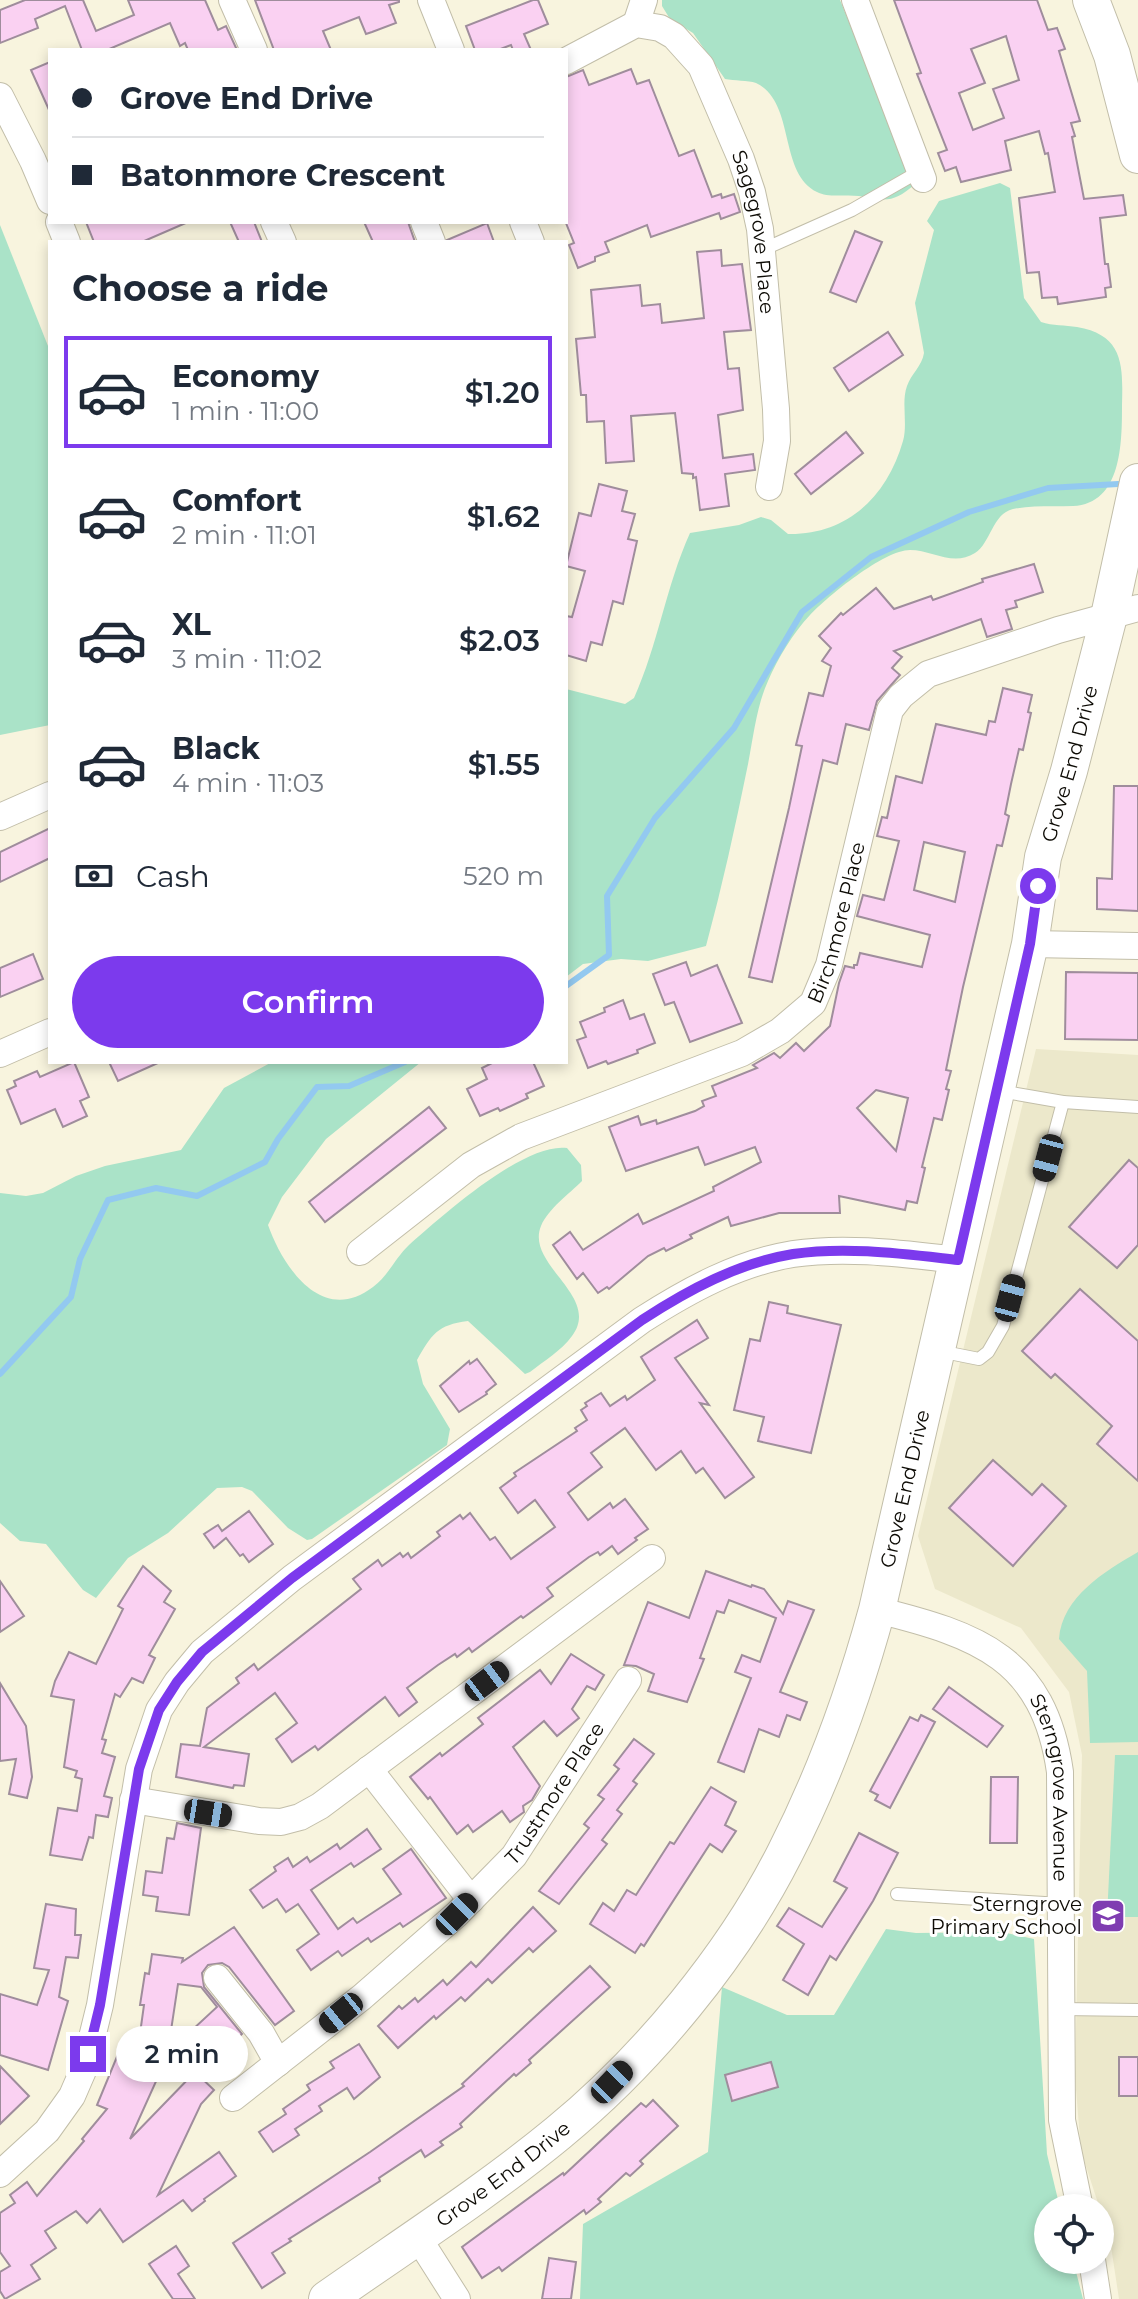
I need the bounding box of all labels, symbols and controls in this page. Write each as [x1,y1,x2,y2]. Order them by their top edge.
text: Grove End Drive [120,80,373,117]
street label: Sagegrove Place [727,147,780,315]
text: Batonmore Crescent [120,157,445,194]
text: Choose a ride [72,266,329,310]
icon: car [76,356,148,428]
text: Economy [172,358,319,395]
text: $1.20 [465,374,540,411]
text: 1 min · 11:00 [172,395,319,427]
icon: car [76,480,148,552]
text: Comfort [172,482,302,519]
text: $1.62 [467,498,540,535]
text: 2 min · 11:01 [172,519,317,551]
icon: car [76,604,148,676]
text: XL [172,606,211,643]
text: $2.03 [459,622,540,659]
text: 3 min · 11:02 [172,643,322,675]
street label: Grove End Drive [1036,683,1103,845]
icon: car [76,728,148,800]
text: Black [172,730,260,767]
text: $1.55 [468,746,540,783]
text: 4 min · 11:03 [172,767,324,799]
street label: Birchmore Place [802,840,870,1007]
icon: cash [72,854,116,898]
text: Cash [136,858,210,895]
text: 520 m [463,860,544,892]
route start [1020,868,1056,904]
button: Confirm [72,956,544,1048]
car [1030,1132,1066,1184]
car [992,1272,1028,1324]
street label: Grove End Drive [875,1407,935,1570]
car [461,1657,513,1705]
street label: Sterngrove Avenue [1025,1689,1073,1882]
street label: Trustmore Place [500,1718,609,1870]
car [182,1797,234,1829]
car [432,1889,482,1939]
place label: Sterngrove Primary School [930,1892,1082,1939]
school or university icon: Sterngrove Primary School [1089,1897,1127,1935]
car [315,1989,367,2037]
callout: 2 min [116,2026,248,2082]
route end [70,2036,106,2072]
text: 2 min [144,2038,220,2070]
car [587,2056,637,2108]
street label: Grove End Drive [431,2116,575,2232]
map controls [1034,2194,1114,2274]
button: locate [1034,2194,1114,2274]

